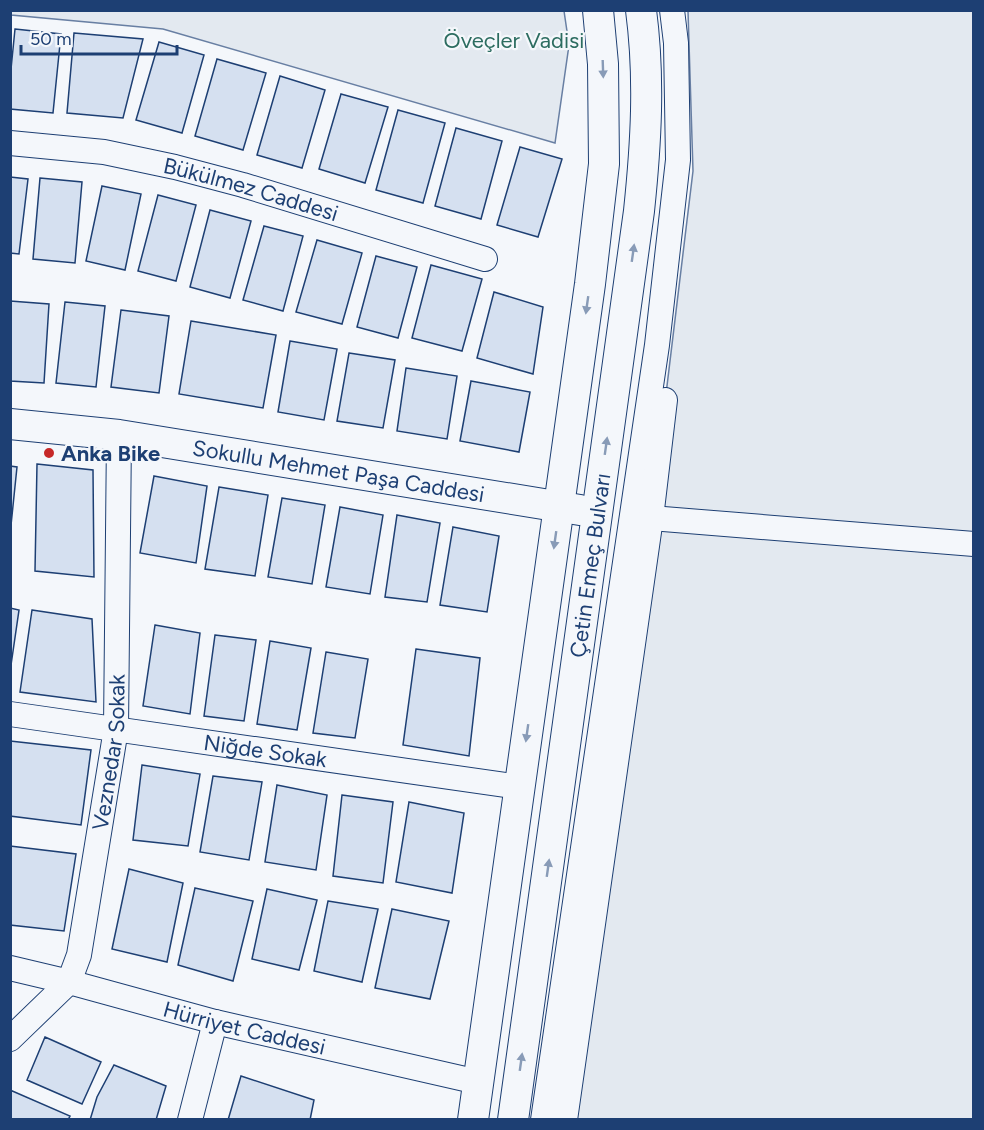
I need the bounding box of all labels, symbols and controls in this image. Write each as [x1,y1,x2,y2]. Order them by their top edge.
scale bar [21,18,177,56]
park label: Öveçler Vadisi [444,27,584,54]
text: 50 m [30,28,72,50]
one-way arrow [598,59,608,78]
street label: Bükülmez Caddesi [161,152,342,227]
one-way arrow [629,244,638,263]
one-way arrow [582,295,591,314]
street label: Sokullu Mehmet Paşa Caddesi [191,434,486,508]
one-way arrow [602,437,611,456]
place label: Anka Bike [61,440,160,467]
marker: Anka Bike [42,446,56,460]
street label: Çetin Emeç Bulvarı [564,472,617,659]
one-way arrow [550,530,559,549]
street label: Veznedar Sokak [87,674,131,832]
one-way arrow [522,723,531,742]
street label: Niğde Sokak [202,729,329,773]
one-way arrow [543,859,553,878]
street label: Hürriyet Caddesi [160,995,328,1061]
one-way arrow [517,1052,526,1071]

